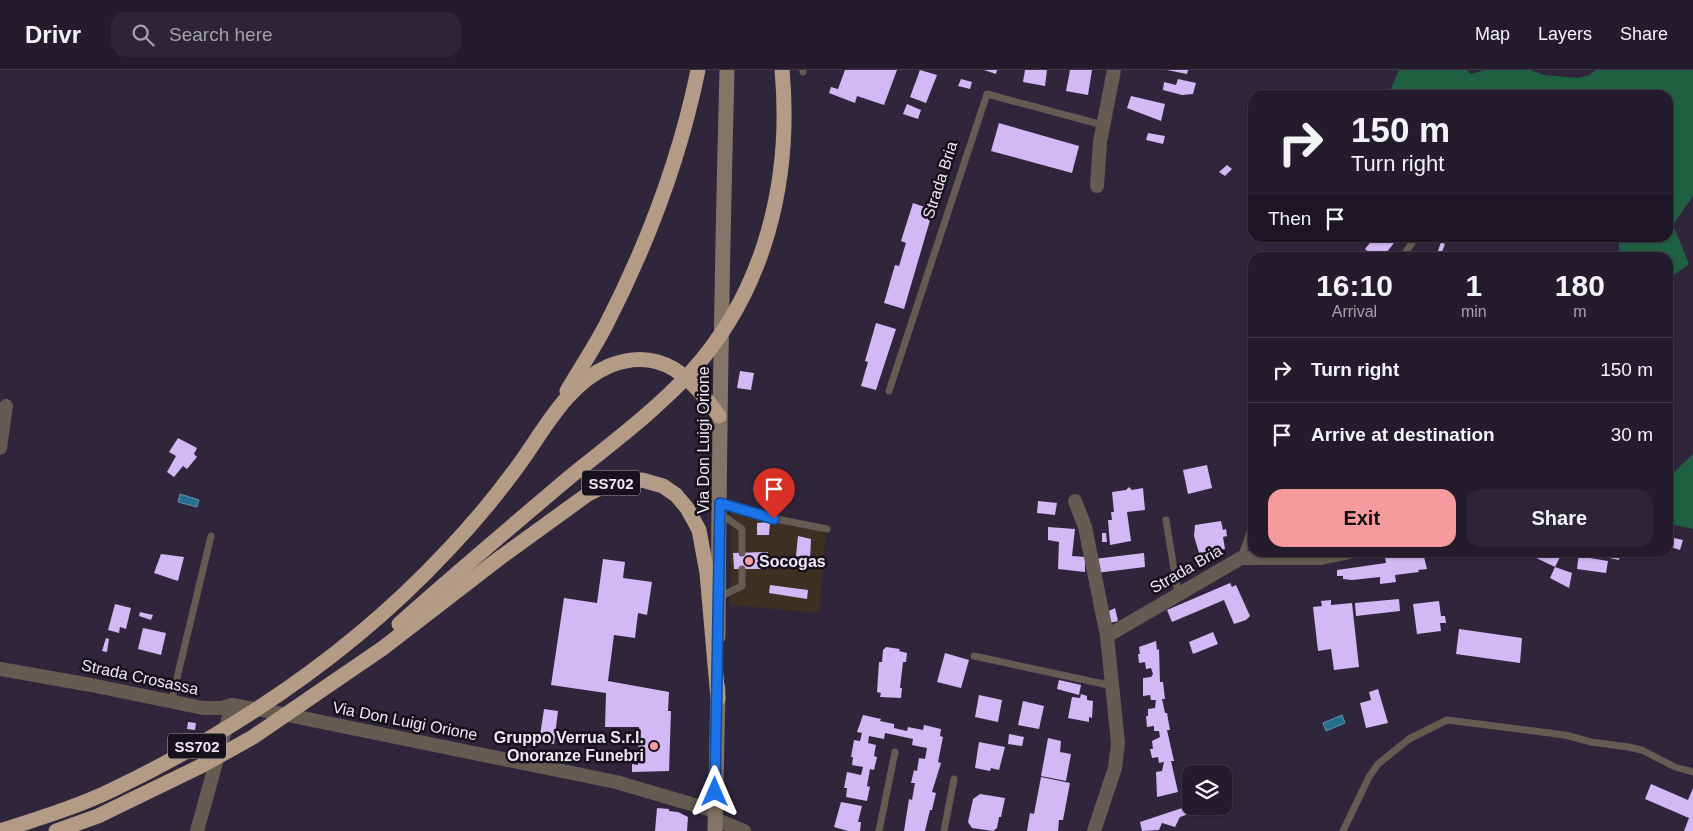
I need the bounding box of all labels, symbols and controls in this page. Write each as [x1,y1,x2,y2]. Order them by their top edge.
search box [111,12,461,57]
text: Drivr [25,21,81,48]
icon: search [129,21,157,49]
text: Search here [169,24,273,45]
text: Map [1475,24,1510,44]
text: Layers [1538,24,1592,44]
text: Share [1620,24,1668,44]
icon: right [1268,110,1333,175]
text: 150 m [1351,110,1450,149]
street label: Strada Bria [920,139,960,221]
text: Turn right [1351,151,1444,176]
icon: arrive [1321,205,1349,233]
text: Then [1268,208,1311,229]
text: 16:10 [1316,269,1393,302]
text: 1 [1465,269,1482,302]
text: 180 [1555,269,1605,302]
text: Arrival [1332,303,1377,320]
text: min [1461,303,1487,320]
text: m [1573,303,1586,320]
icon: right [1268,356,1296,384]
text: Turn right [1311,359,1399,380]
text: 150 m [1600,359,1653,380]
street label: Via Don Luigi Orione [695,366,712,514]
icon: arrive [1268,421,1296,449]
text: Arrive at destination [1311,424,1495,445]
text: 30 m [1611,424,1653,445]
pin [753,468,795,519]
road number: SS702 [582,470,640,496]
icon: arrive [760,475,788,503]
button: Exit [1268,489,1456,547]
button: Share [1466,489,1653,547]
street label: Strada Bria [1147,542,1225,596]
place label: Socogas [759,553,826,570]
marker: Socogas [743,555,755,567]
street label: Strada Crosassa [80,656,200,698]
street label: Via Don Luigi Orione [331,699,479,743]
place label: Gruppo Verrua S.r.l. Onoranze Funebri [494,729,644,764]
road number: SS702 [168,734,226,758]
marker: Gruppo Verrua S.r.l. Onoranze Funebri [648,740,660,752]
position arrow [688,765,740,817]
map controls [1182,765,1232,815]
button: layers [1182,765,1232,815]

